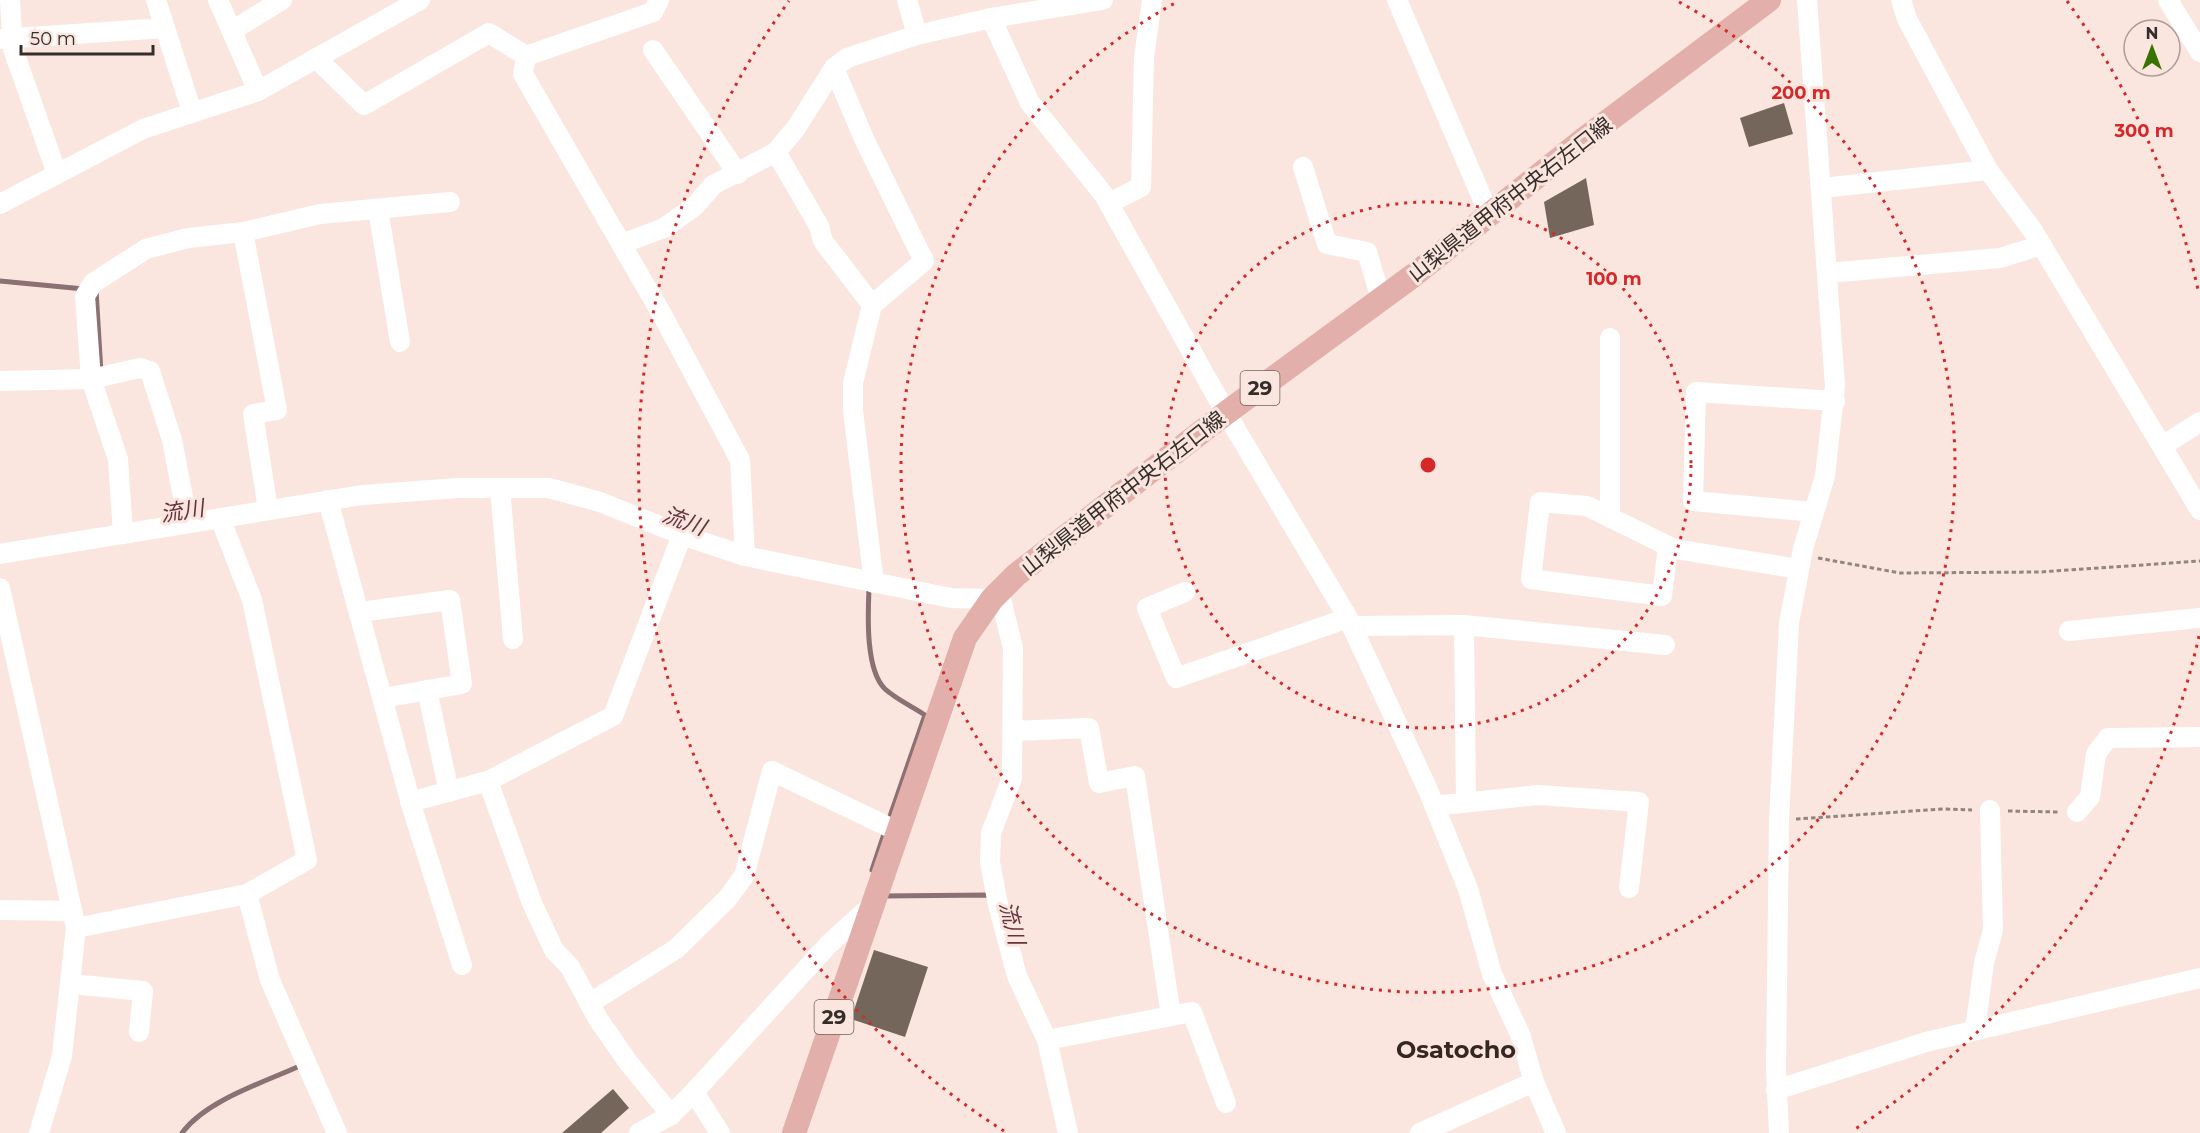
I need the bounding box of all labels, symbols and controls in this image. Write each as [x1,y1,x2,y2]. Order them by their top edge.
scale bar [21,18,153,56]
north arrow [2122,18,2182,78]
text: N [2146,24,2158,43]
text: 50 m [30,28,76,50]
text: 200 m [1771,82,1831,104]
street label: 山梨県道甲府中央右左口線 [1403,112,1617,286]
text: 300 m [2113,120,2174,142]
text: 100 m [1586,268,1642,290]
road number: 29 [1240,371,1280,405]
street label: 山梨県道甲府中央右左口線 [1016,406,1230,580]
centre of rings [1418,455,1438,475]
water label: 流川 [158,494,208,528]
water label: 流川 [659,501,711,542]
water label: 流川 [994,898,1031,950]
road number: 29 [814,1000,854,1034]
district label: Osatocho [1396,1035,1516,1064]

